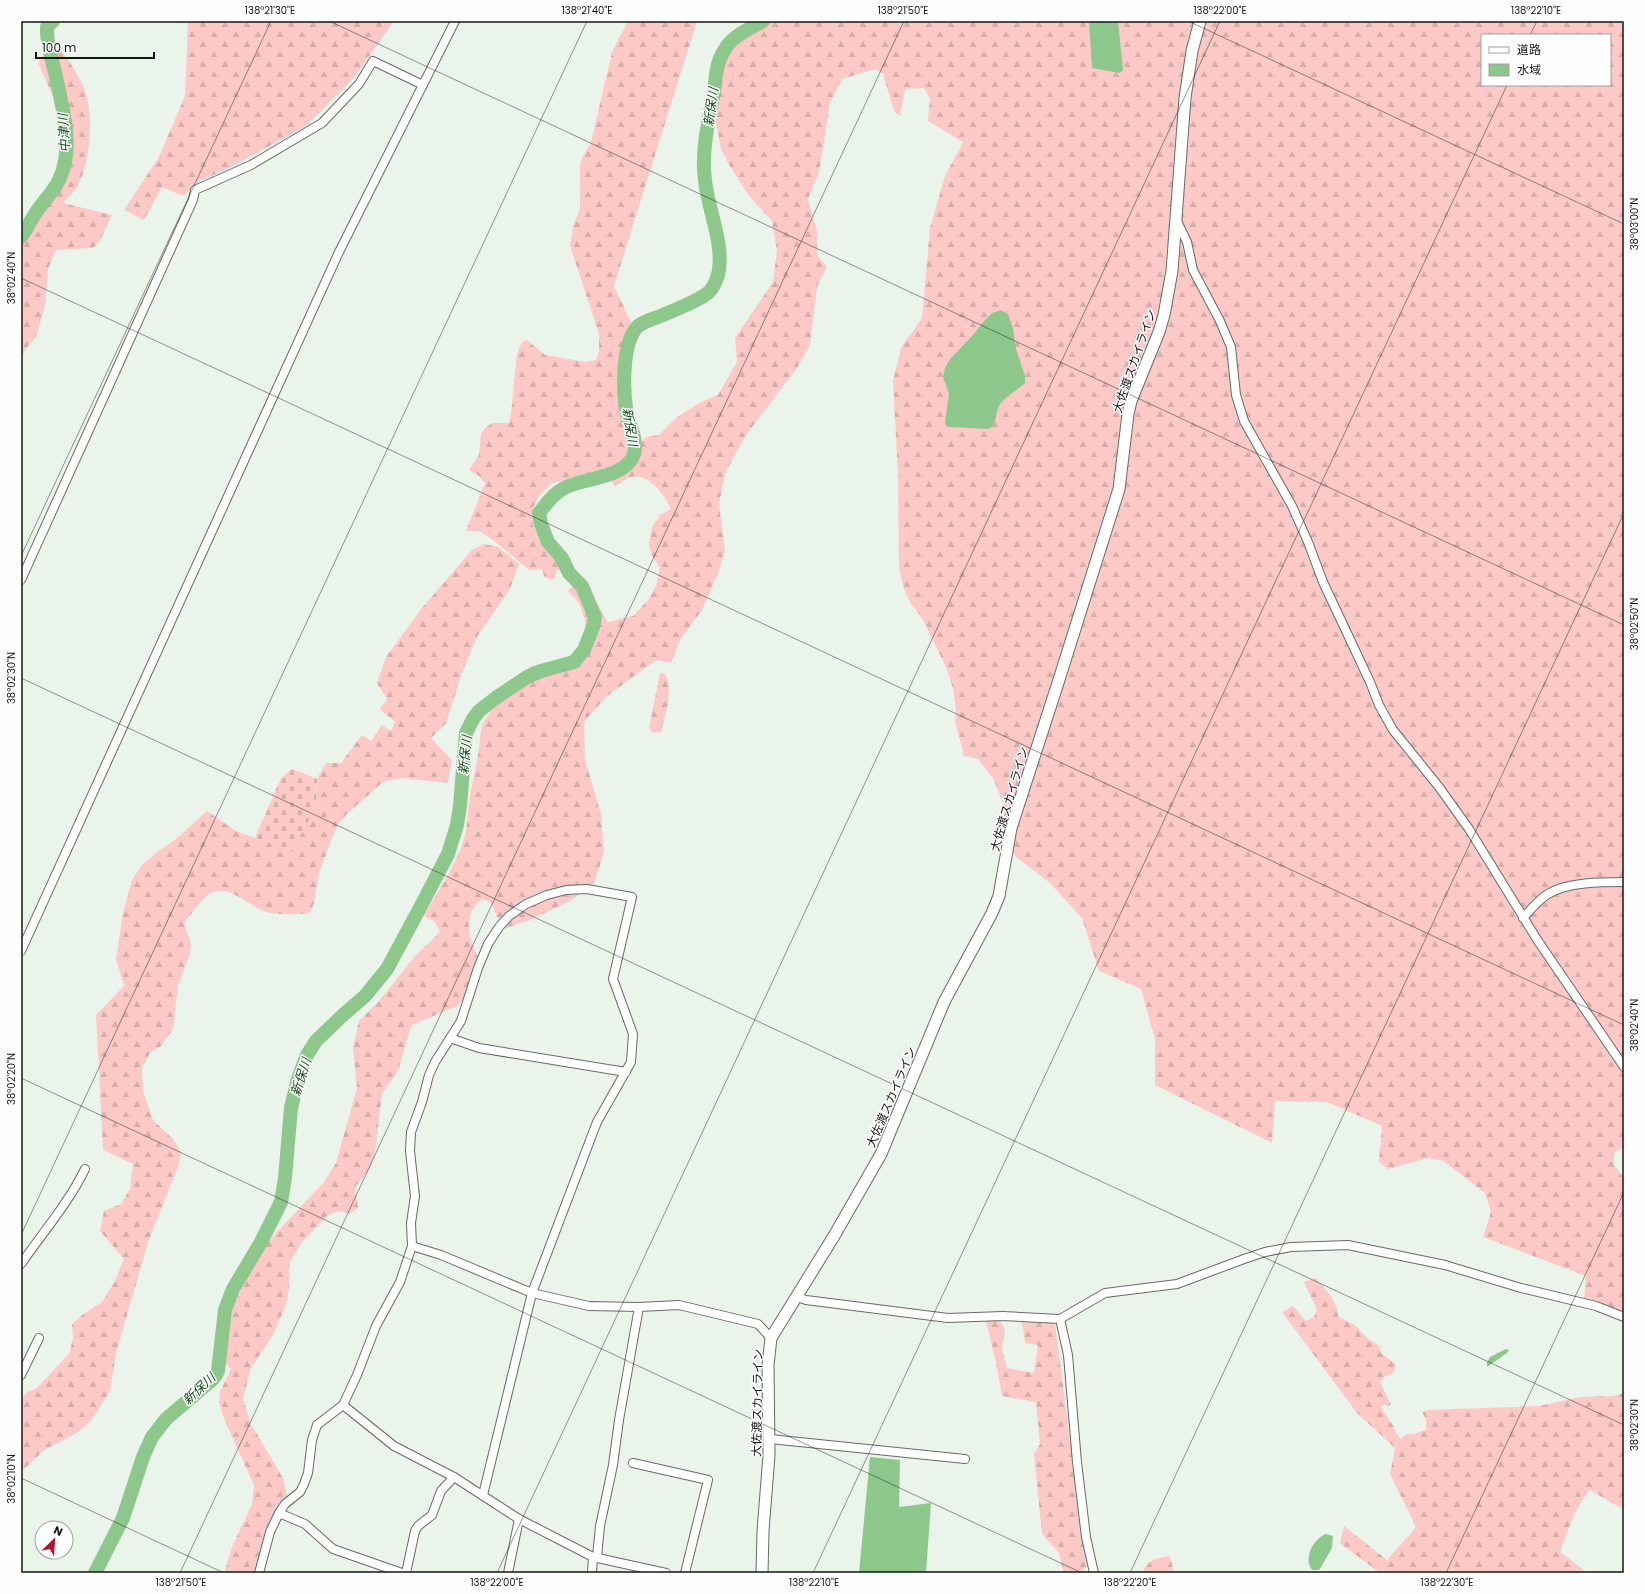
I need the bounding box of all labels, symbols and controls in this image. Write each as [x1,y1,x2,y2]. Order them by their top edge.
text: 138°21'30"E [245,3,295,18]
text: 138°21'40"E [562,3,612,18]
text: 138°21'50"E [878,3,928,18]
text: 138°22'00"E [1193,3,1247,18]
text: 138°22'10"E [1511,3,1561,18]
scale bar [36,34,154,60]
legend [1481,34,1611,86]
text: 100 m [42,39,76,56]
text: 道路 [1517,41,1541,58]
text: 水域 [1517,61,1541,78]
water label: 新保川 [699,84,723,128]
water label: 中津川 [53,111,75,153]
text: 38°03'00"N [1627,198,1642,250]
text: 38°02'40"N [4,252,19,304]
street label: 大佐渡スカイライン [1108,307,1160,415]
water label: 新保川 [618,406,643,450]
text: 38°02'50"N [1627,598,1642,650]
text: 38°02'30"N [4,652,19,704]
water label: 新保川 [454,733,477,775]
street label: 大佐渡スカイライン [986,745,1032,853]
text: 38°02'40"N [1627,999,1642,1051]
street label: 大佐渡スカイライン [862,1044,920,1150]
text: 38°02'20"N [4,1053,19,1105]
water label: 新保川 [286,1054,317,1098]
street label: 大佐渡スカイライン [748,1349,766,1457]
water label: 新保川 [178,1367,221,1409]
text: 38°02'30"N [1627,1399,1642,1451]
text: 38°02'10"N [4,1454,19,1504]
north arrow [34,1520,74,1560]
text: N [51,1522,65,1540]
text: 138°21'50"E [156,1575,206,1590]
text: 138°22'00"E [470,1575,524,1590]
text: 138°22'10"E [789,1575,839,1590]
text: 138°22'20"E [1104,1575,1156,1590]
text: 138°22'30"E [1421,1575,1473,1590]

